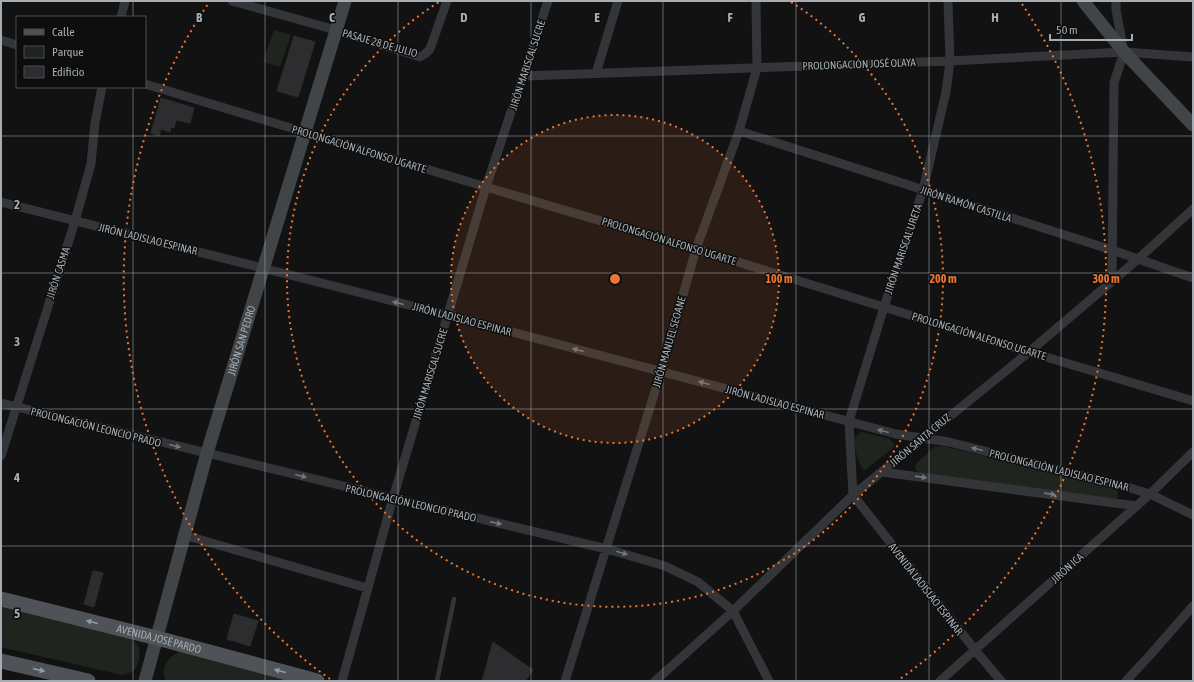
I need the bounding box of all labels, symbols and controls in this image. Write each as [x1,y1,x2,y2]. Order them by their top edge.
text: B [196,10,203,25]
text: C [329,10,335,25]
text: D [460,10,468,25]
text: E [594,10,600,25]
text: F [727,10,733,25]
text: G [859,10,866,25]
text: H [991,10,999,25]
legend [16,16,146,88]
scale bar [1050,16,1132,42]
street label: JIRÓN MARISCAL SUCRE [507,18,547,112]
text: 50 m [1056,23,1078,37]
text: Calle [52,25,75,39]
street label: PASAJE 28 DE JULIO [341,27,419,59]
text: Parque [52,45,84,59]
street label: PROLONGACIÓN JOSÉ OLAYA [802,56,917,72]
text: Edificio [52,65,85,79]
street label: PROLONGACIÓN ALFONSO UGARTE [290,123,428,175]
street label: JIRÓN RAMÓN CASTILLA [919,184,1014,225]
text: 2 [14,197,20,212]
street label: JIRÓN MARISCAL URETA [882,202,924,296]
street label: PROLONGACIÓN ALFONSO UGARTE [600,215,738,267]
street label: JIRÓN LADISLAO ESPINAR [97,221,199,257]
street label: JIRÓN CASMA [44,245,72,300]
centre of rings [608,272,622,286]
text: 100 m [765,272,793,286]
text: 200 m [929,272,957,286]
text: 300 m [1092,272,1120,286]
street label: JIRÓN MANUEL SEOANE [650,295,688,389]
one-way arrow [392,299,404,305]
street label: JIRÓN LADISLAO ESPINAR [411,300,513,338]
street label: JIRÓN SAN PEDRO [225,304,258,377]
street label: PROLONGACIÓN ALFONSO UGARTE [910,310,1048,362]
street label: JIRÓN MARISCAL SUCRE [410,327,450,421]
text: 3 [14,334,20,349]
one-way arrow [572,346,584,352]
one-way arrow [697,380,709,386]
street label: JIRÓN LADISLAO ESPINAR [724,383,826,421]
street label: PROLONGACIÓN LEONCIO PRADO [30,405,162,449]
street label: JIRÓN SANTA CRUZ [887,411,953,469]
one-way arrow [877,428,889,434]
one-way arrow [169,443,181,449]
one-way arrow [971,446,983,452]
street label: PROLONGACIÓN LADISLAO ESPINAR [988,447,1130,493]
text: 4 [13,470,20,485]
one-way arrow [295,474,307,480]
one-way arrow [915,474,927,480]
street label: PROLONGACIÓN LEONCIO PRADO [344,482,478,524]
one-way arrow [1044,491,1056,497]
one-way arrow [490,520,502,526]
street label: AVENIDA LADISLAO ESPINAR [886,541,966,638]
one-way arrow [616,550,628,556]
street label: JIRÓN ICA [1048,550,1086,586]
text: 5 [14,606,20,621]
one-way arrow [86,618,99,624]
street label: AVENIDA JOSÉ PARDO [116,622,203,656]
one-way arrow [33,667,45,673]
one-way arrow [273,668,285,674]

